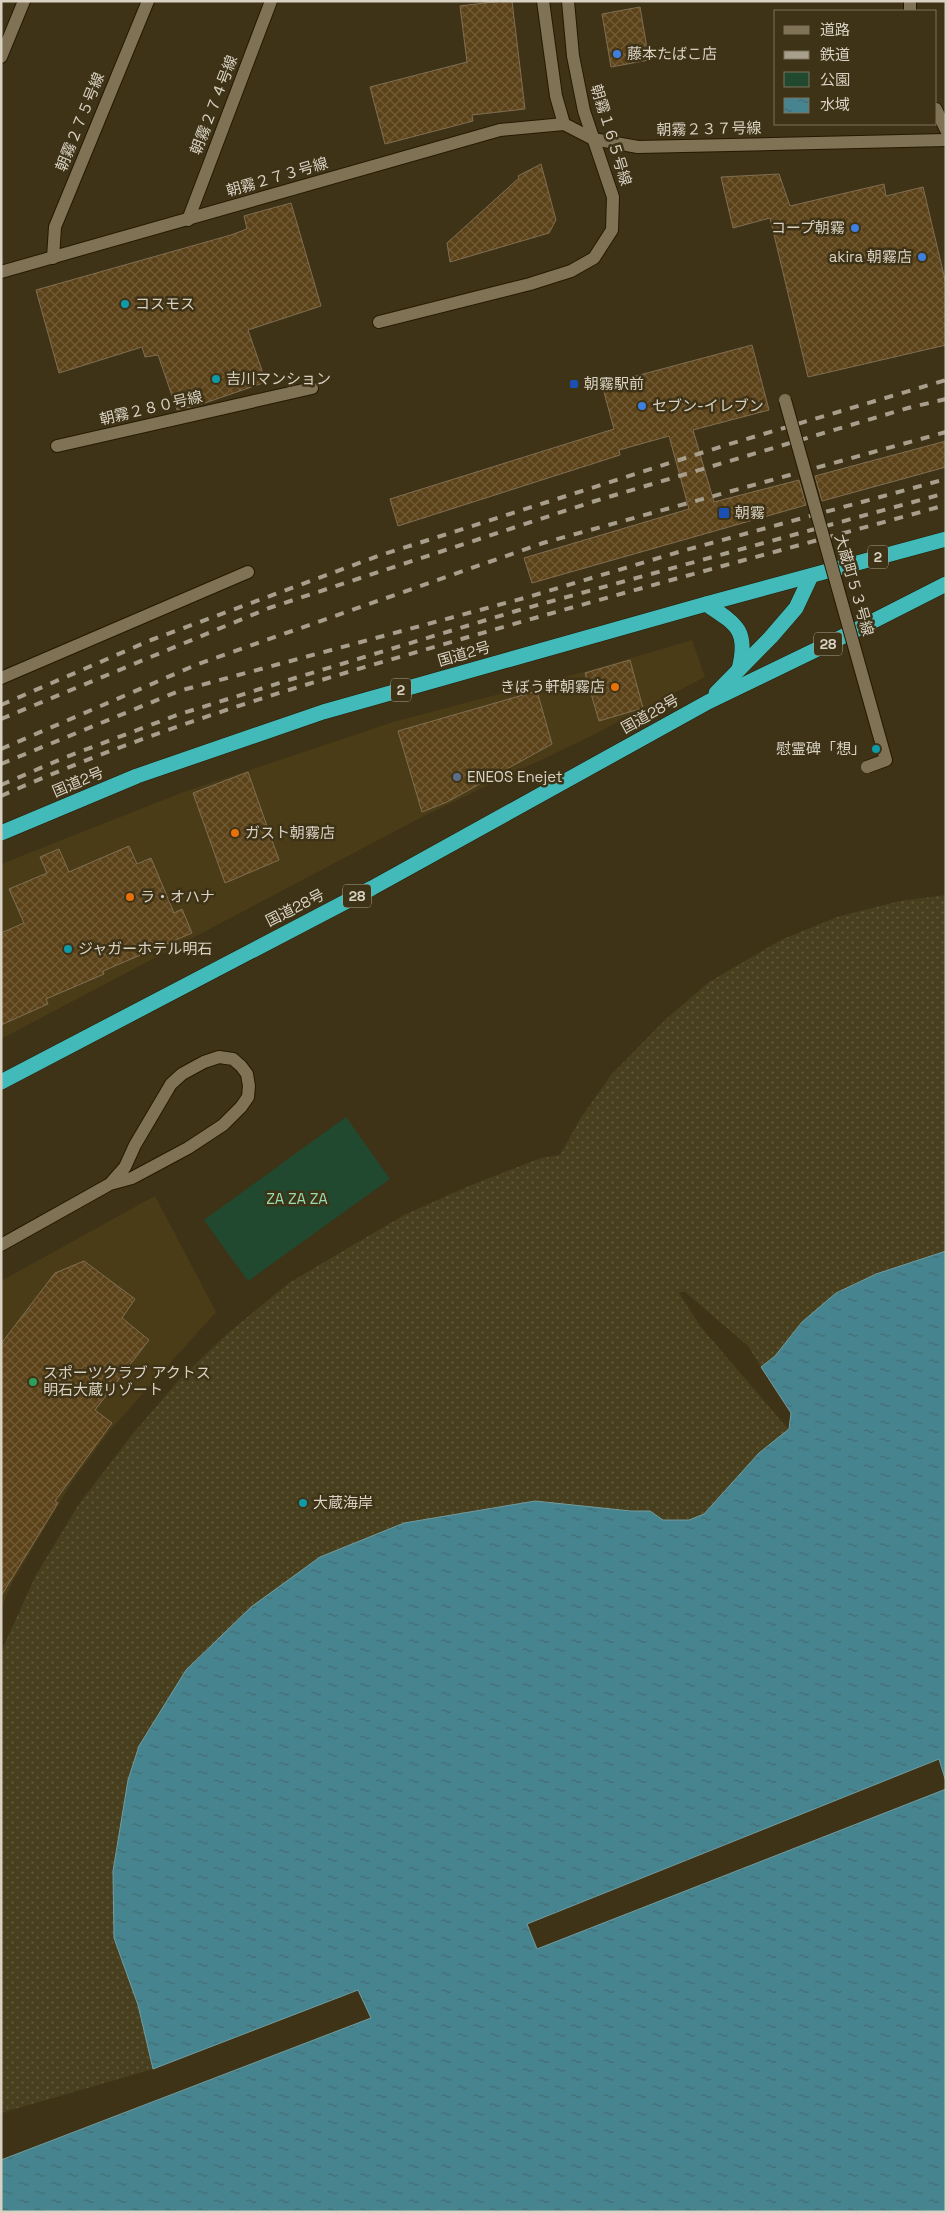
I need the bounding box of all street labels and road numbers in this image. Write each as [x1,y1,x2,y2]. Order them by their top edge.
street label: 朝霧２７４号線 [186,52,241,157]
street label: 朝霧２７５号線 [51,70,108,174]
street label: 朝霧１６５号線 [587,82,636,188]
street label: 朝霧２３７号線 [656,118,762,139]
street label: 朝霧２７３号線 [224,153,330,200]
street label: 朝霧２８０号線 [98,386,204,429]
street label: 大蔵町５３号線 [831,532,878,638]
road number: 2 [868,546,888,568]
road number: 28 [814,633,842,656]
street label: 国道2号 [435,637,492,670]
road number: 2 [391,678,411,702]
street label: 国道28号 [617,690,682,737]
street label: 国道2号 [49,762,106,801]
road number: 28 [343,884,371,908]
street label: 国道28号 [262,885,327,930]

